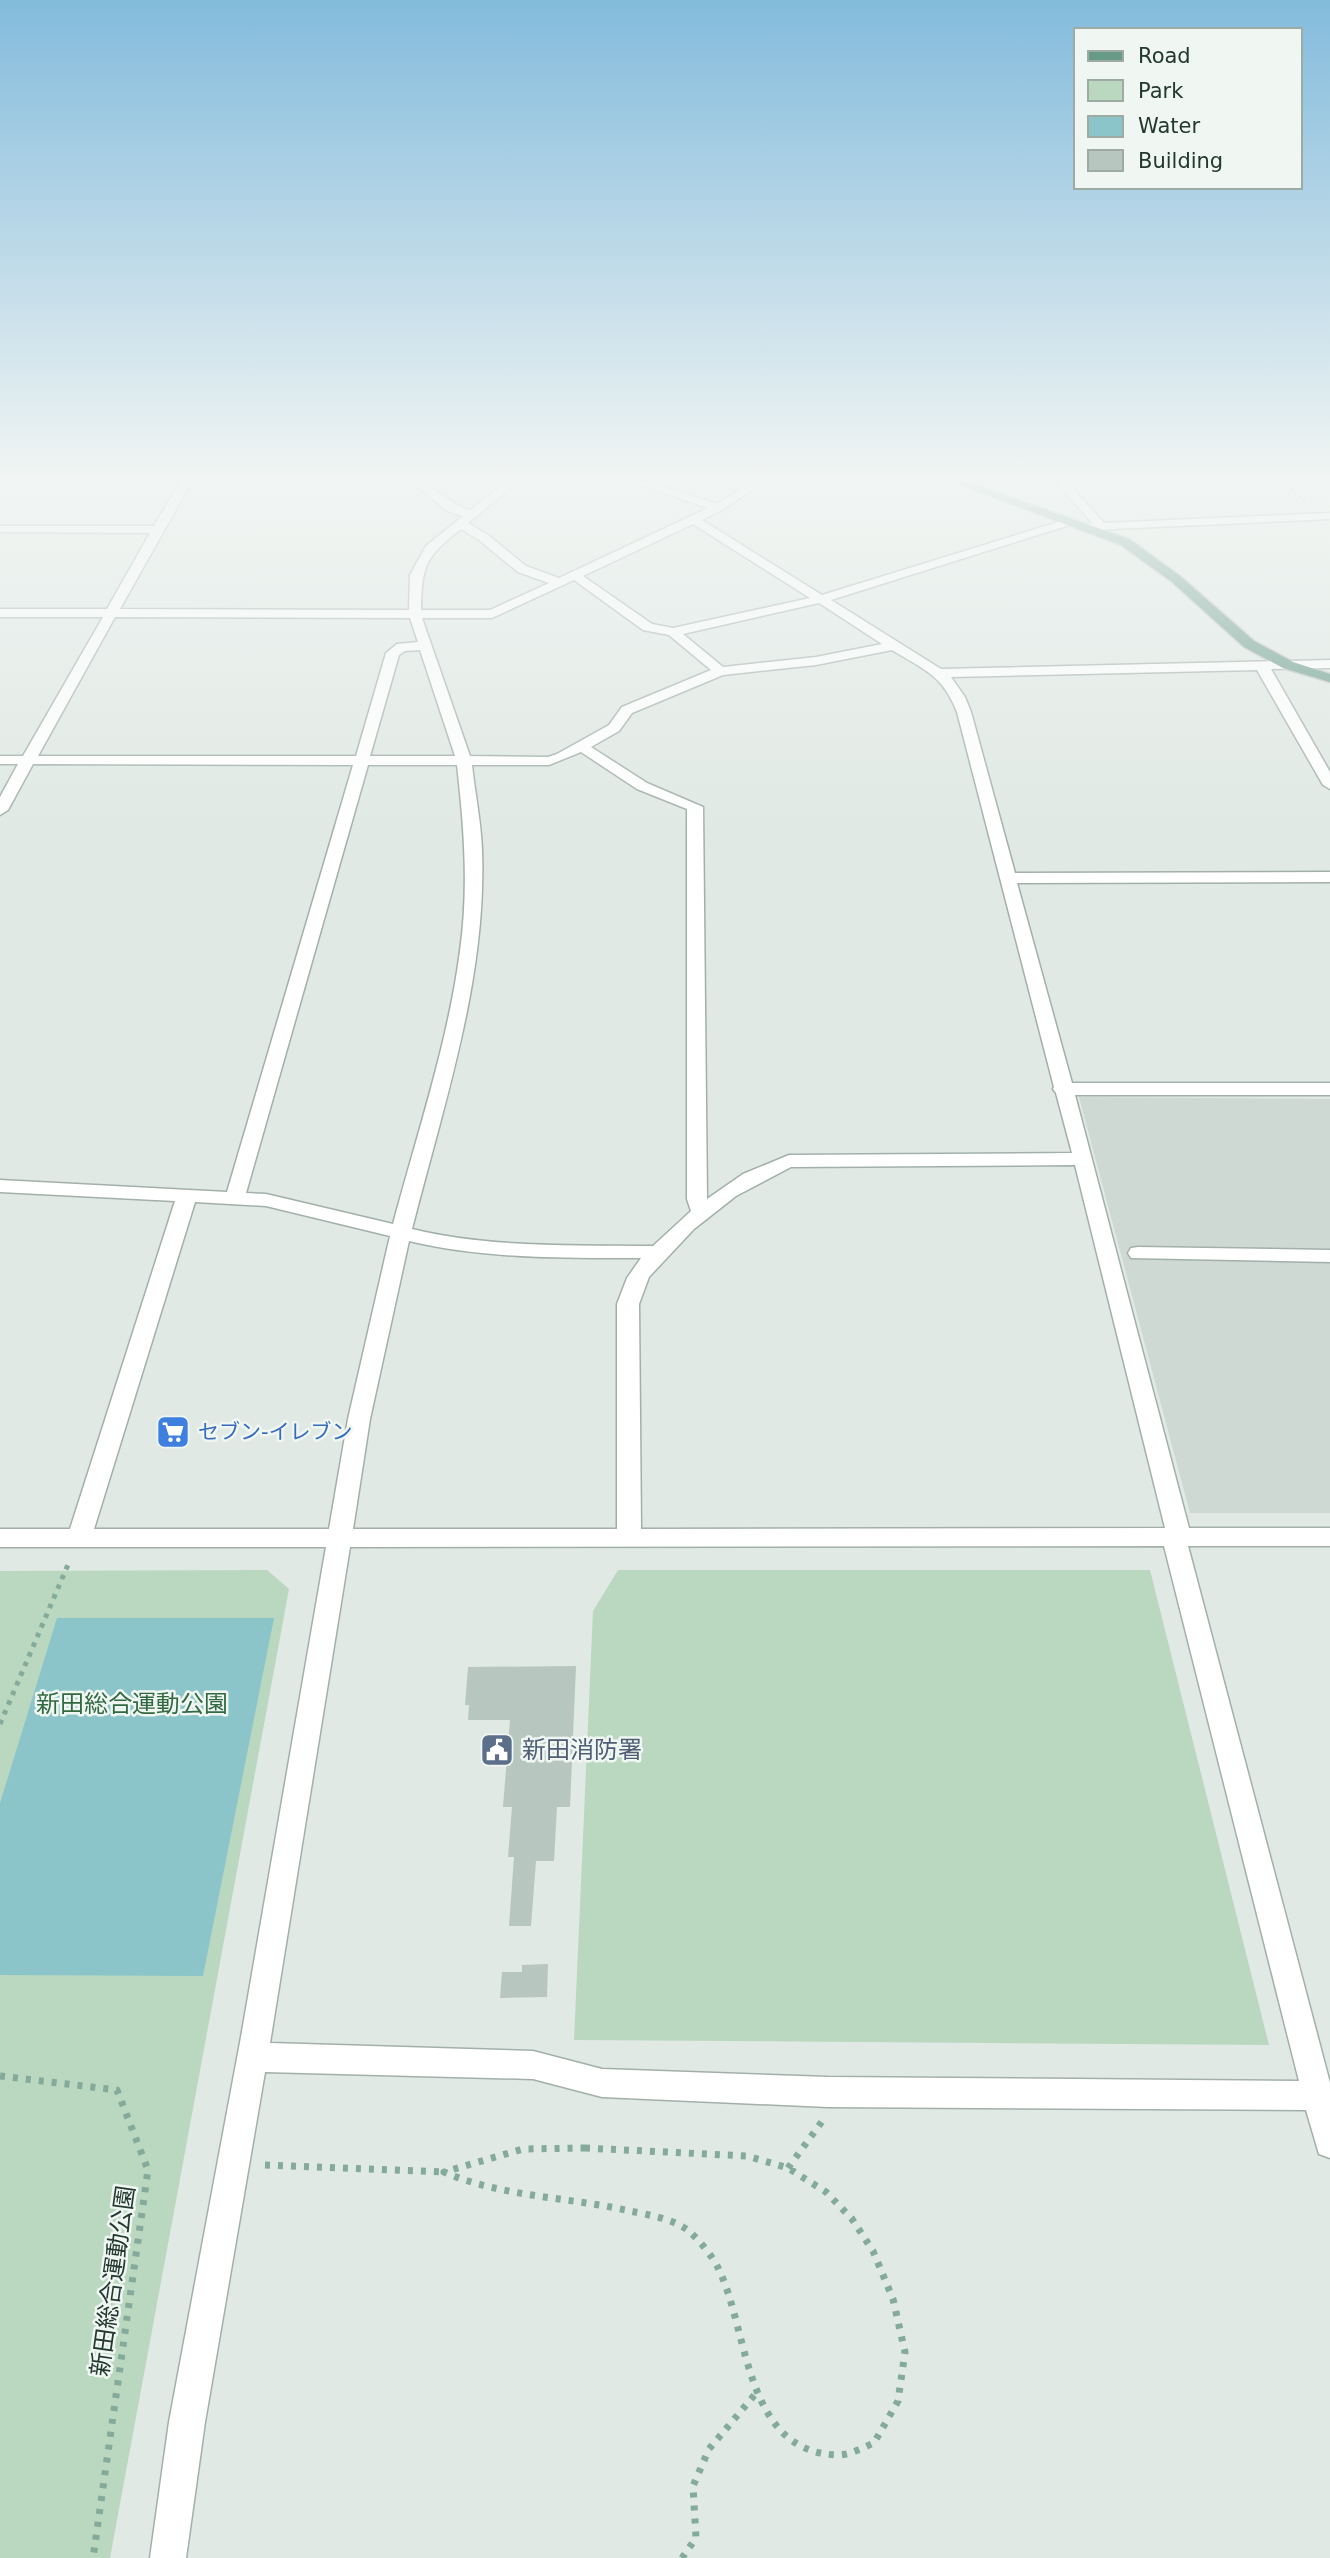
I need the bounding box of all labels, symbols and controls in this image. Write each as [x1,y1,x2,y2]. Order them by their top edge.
legend [1074,28,1302,189]
text: Road [1138,44,1191,68]
text: Park [1138,79,1184,103]
text: Water [1138,114,1200,138]
text: Building [1138,149,1223,173]
supermarket icon: セブン-イレブン [154,1413,192,1451]
place label: セブン-イレブン [198,1420,353,1444]
park label: 新田総合運動公園 [36,1690,228,1718]
public building icon: 新田消防署 [478,1731,516,1769]
place label: 新田消防署 [522,1736,642,1764]
street label: 新田総合運動公園 [86,2184,140,2378]

